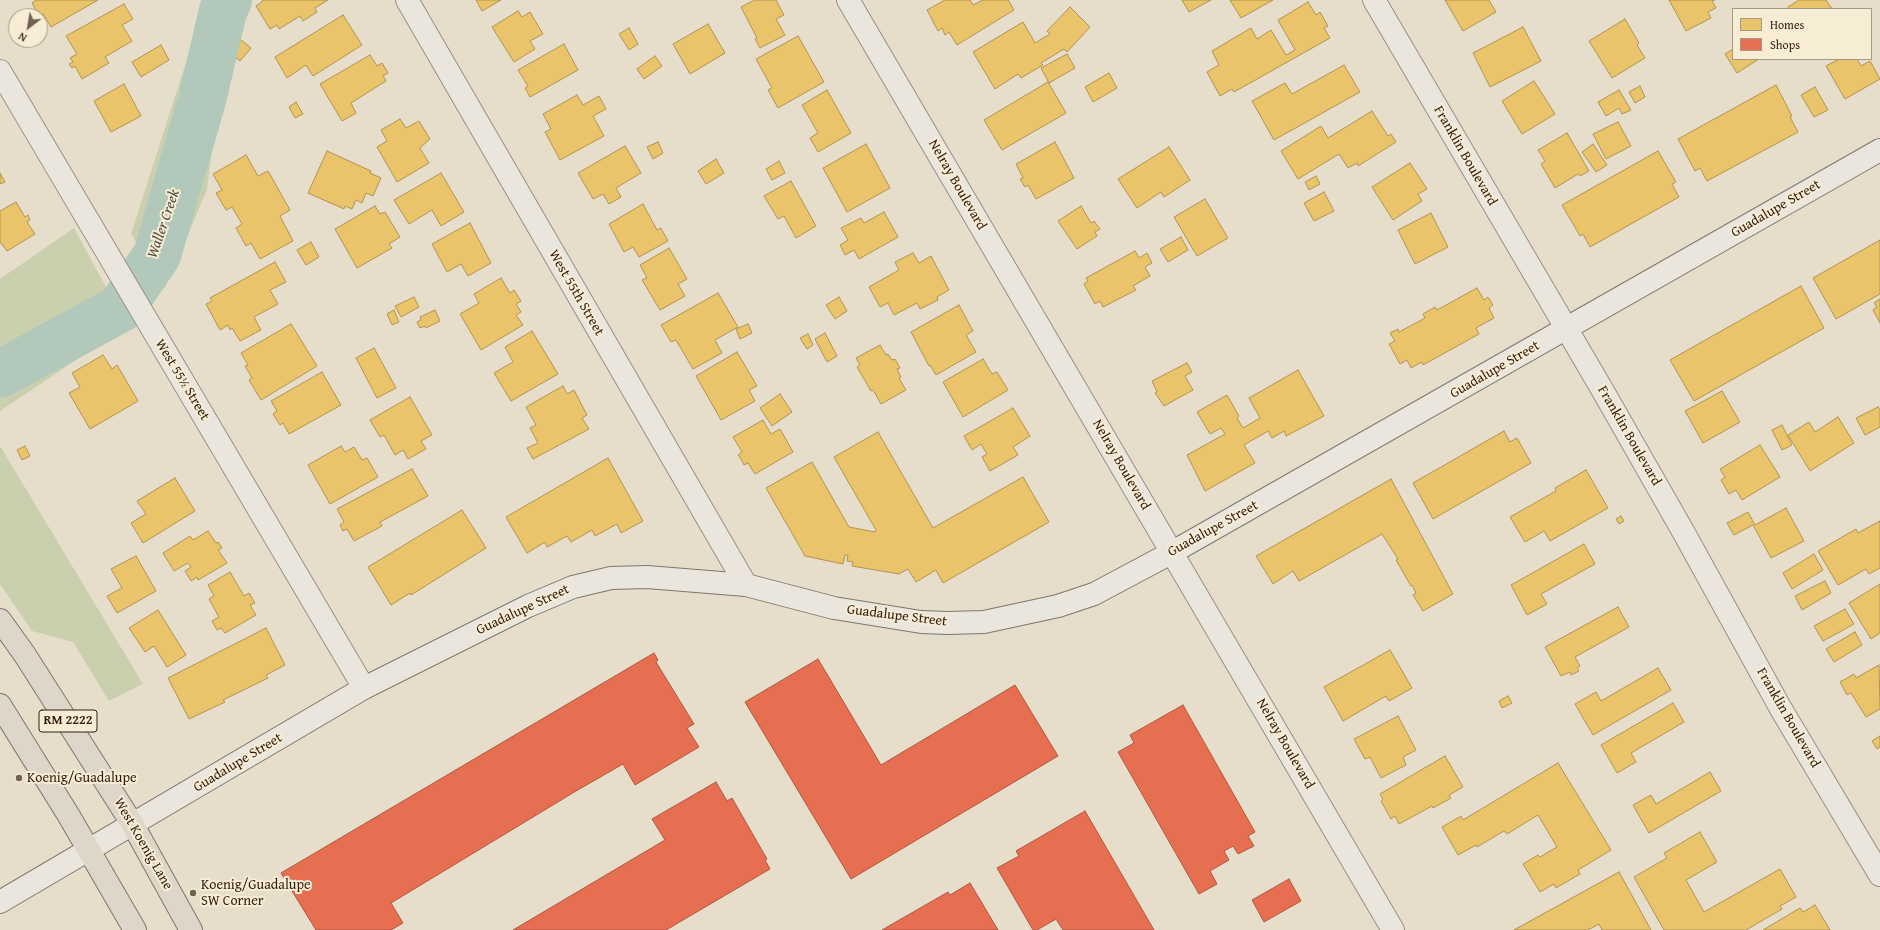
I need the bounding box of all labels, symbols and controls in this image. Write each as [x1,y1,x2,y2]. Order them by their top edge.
north arrow [8,8,48,48]
legend [1732,8,1872,60]
text: Homes [1770,16,1804,33]
text: N [15,29,30,46]
text: Shops [1770,36,1800,53]
street label: Franklin Boulevard [1430,103,1500,209]
street label: Nelray Boulevard [924,137,990,233]
street label: Guadalupe Street [1728,177,1824,241]
water label: Waller Creek [144,187,184,261]
street label: West 55th Street [545,247,607,339]
street label: West 55½ Street [151,336,213,424]
street label: Guadalupe Street [1447,338,1543,402]
street label: Franklin Boulevard [1594,383,1664,489]
street label: Nelray Boulevard [1088,417,1154,513]
street label: Guadalupe Street [1165,497,1261,561]
street label: Guadalupe Street [474,581,572,639]
street label: Guadalupe Street [846,602,948,630]
street label: Franklin Boulevard [1753,665,1823,771]
street label: Nelray Boulevard [1252,696,1318,792]
road number: RM 2222 [39,710,97,732]
street label: Guadalupe Street [191,730,285,796]
place label: Koenig/Guadalupe [27,770,137,786]
marker: Koenig/Guadalupe [14,773,24,783]
street label: West Koenig Lane [110,795,176,893]
place label: Koenig/Guadalupe SW Corner [201,877,311,910]
marker: Koenig/Guadalupe SW Corner [188,888,198,898]

